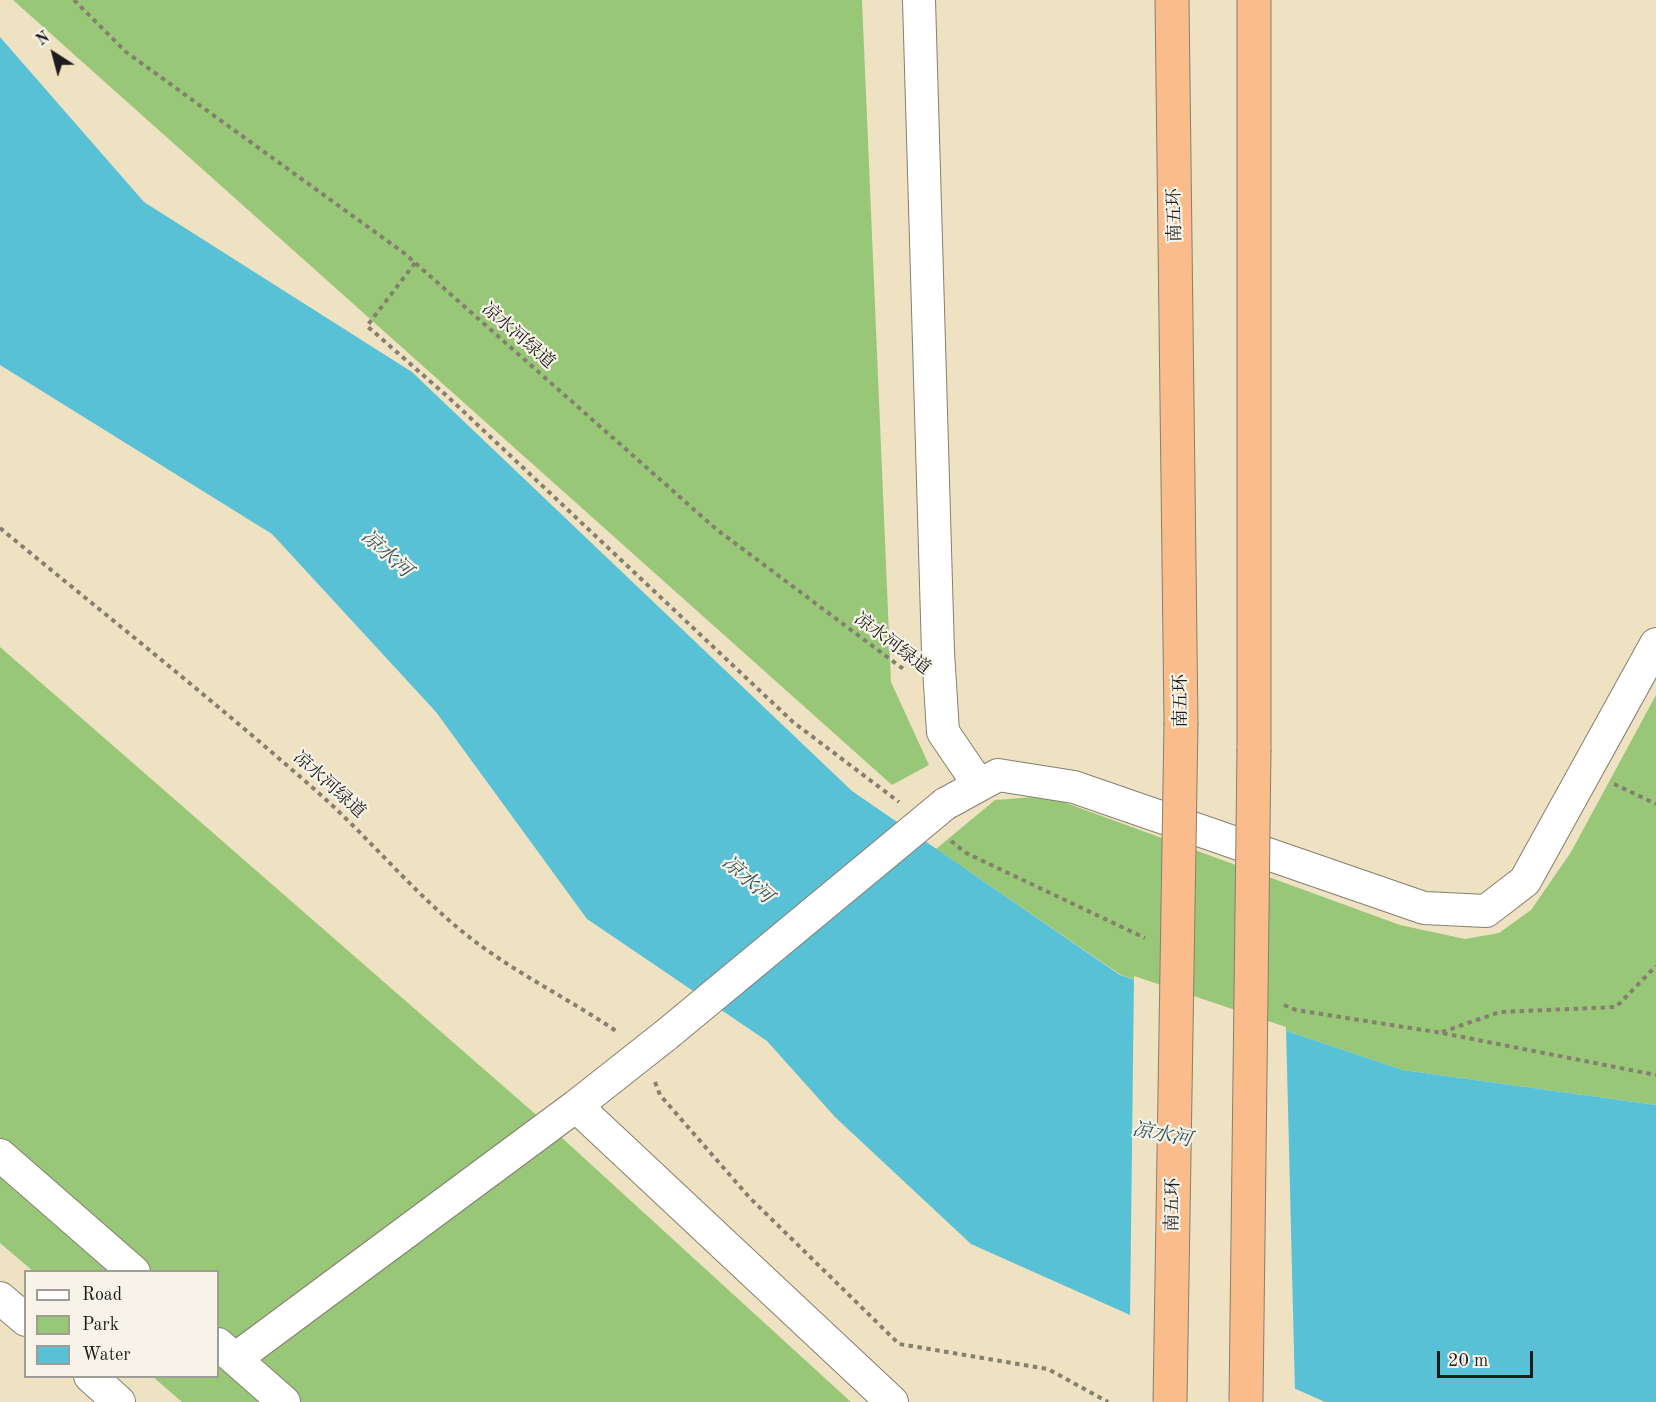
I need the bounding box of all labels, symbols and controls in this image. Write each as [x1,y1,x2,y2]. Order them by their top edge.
north arrow [24,24,84,84]
text: N [34,29,53,50]
street label: 南五环 [1164,188,1186,242]
street label: 凉水河绿道 [477,298,559,374]
water label: 凉水河 [356,525,416,583]
street label: 凉水河绿道 [850,608,934,680]
street label: 南五环 [1170,674,1192,728]
street label: 凉水河绿道 [288,747,370,823]
water label: 凉水河 [717,851,777,909]
water label: 凉水河 [1130,1117,1194,1153]
street label: 南五环 [1162,1178,1184,1232]
legend [24,1270,219,1378]
text: Road [82,1286,122,1304]
text: Park [82,1316,119,1334]
scale bar [1440,1339,1536,1377]
text: Water [82,1346,131,1364]
text: 20 m [1448,1352,1488,1370]

